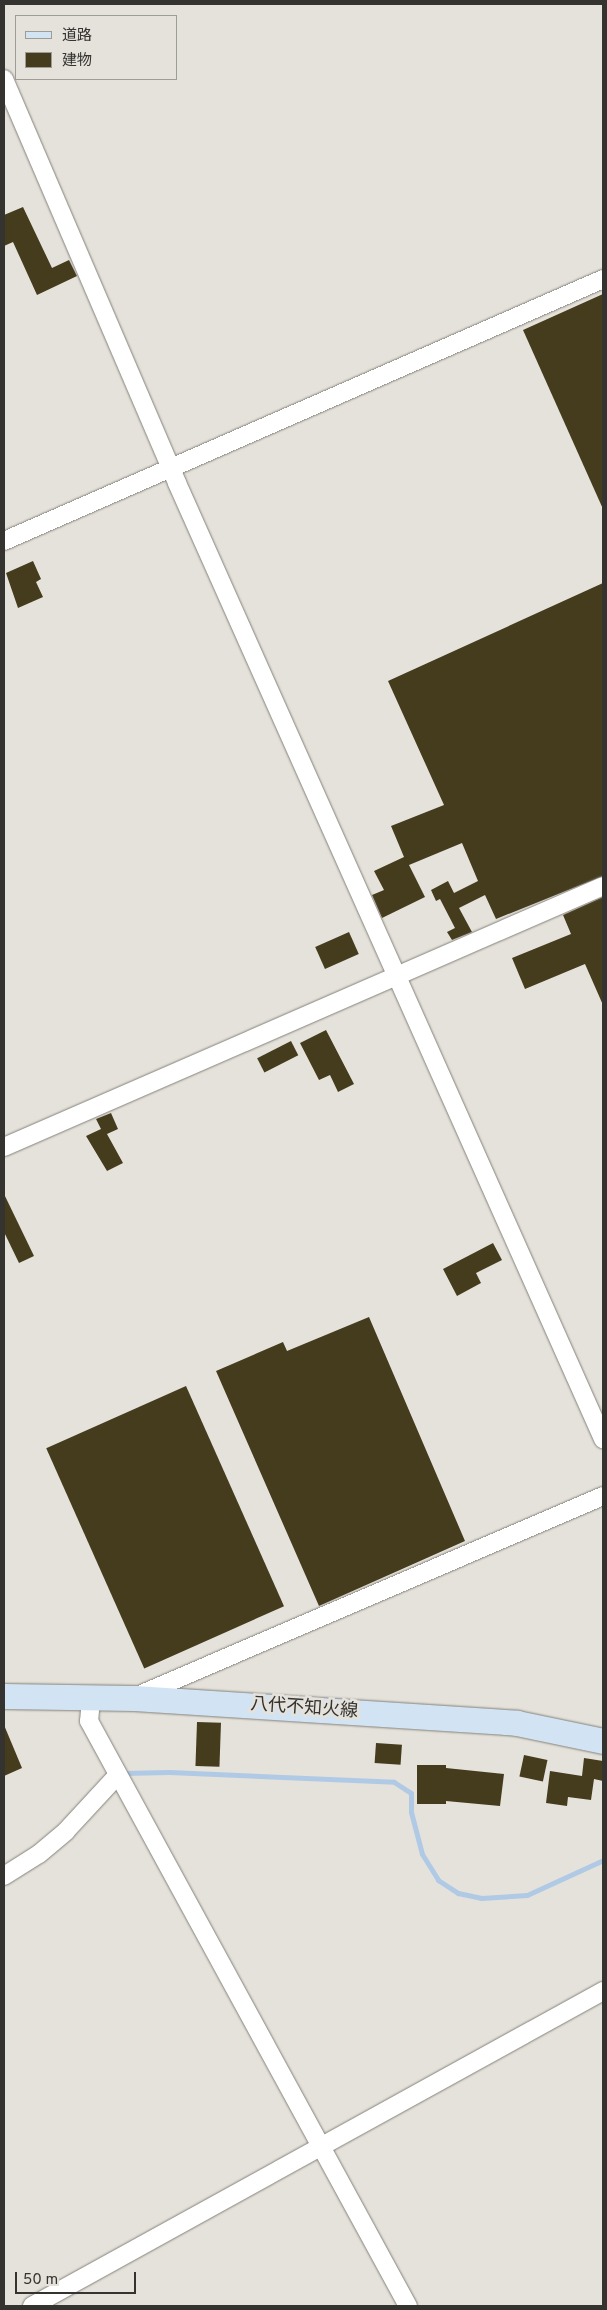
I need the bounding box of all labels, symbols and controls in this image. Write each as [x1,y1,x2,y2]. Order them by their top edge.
legend [15,15,178,80]
text: 道路 [62,27,92,46]
text: 建物 [62,52,92,71]
street label: 八代不知火線 [249,1694,359,1724]
scale bar [18,2262,139,2294]
text: 50 m [23,2271,58,2290]

